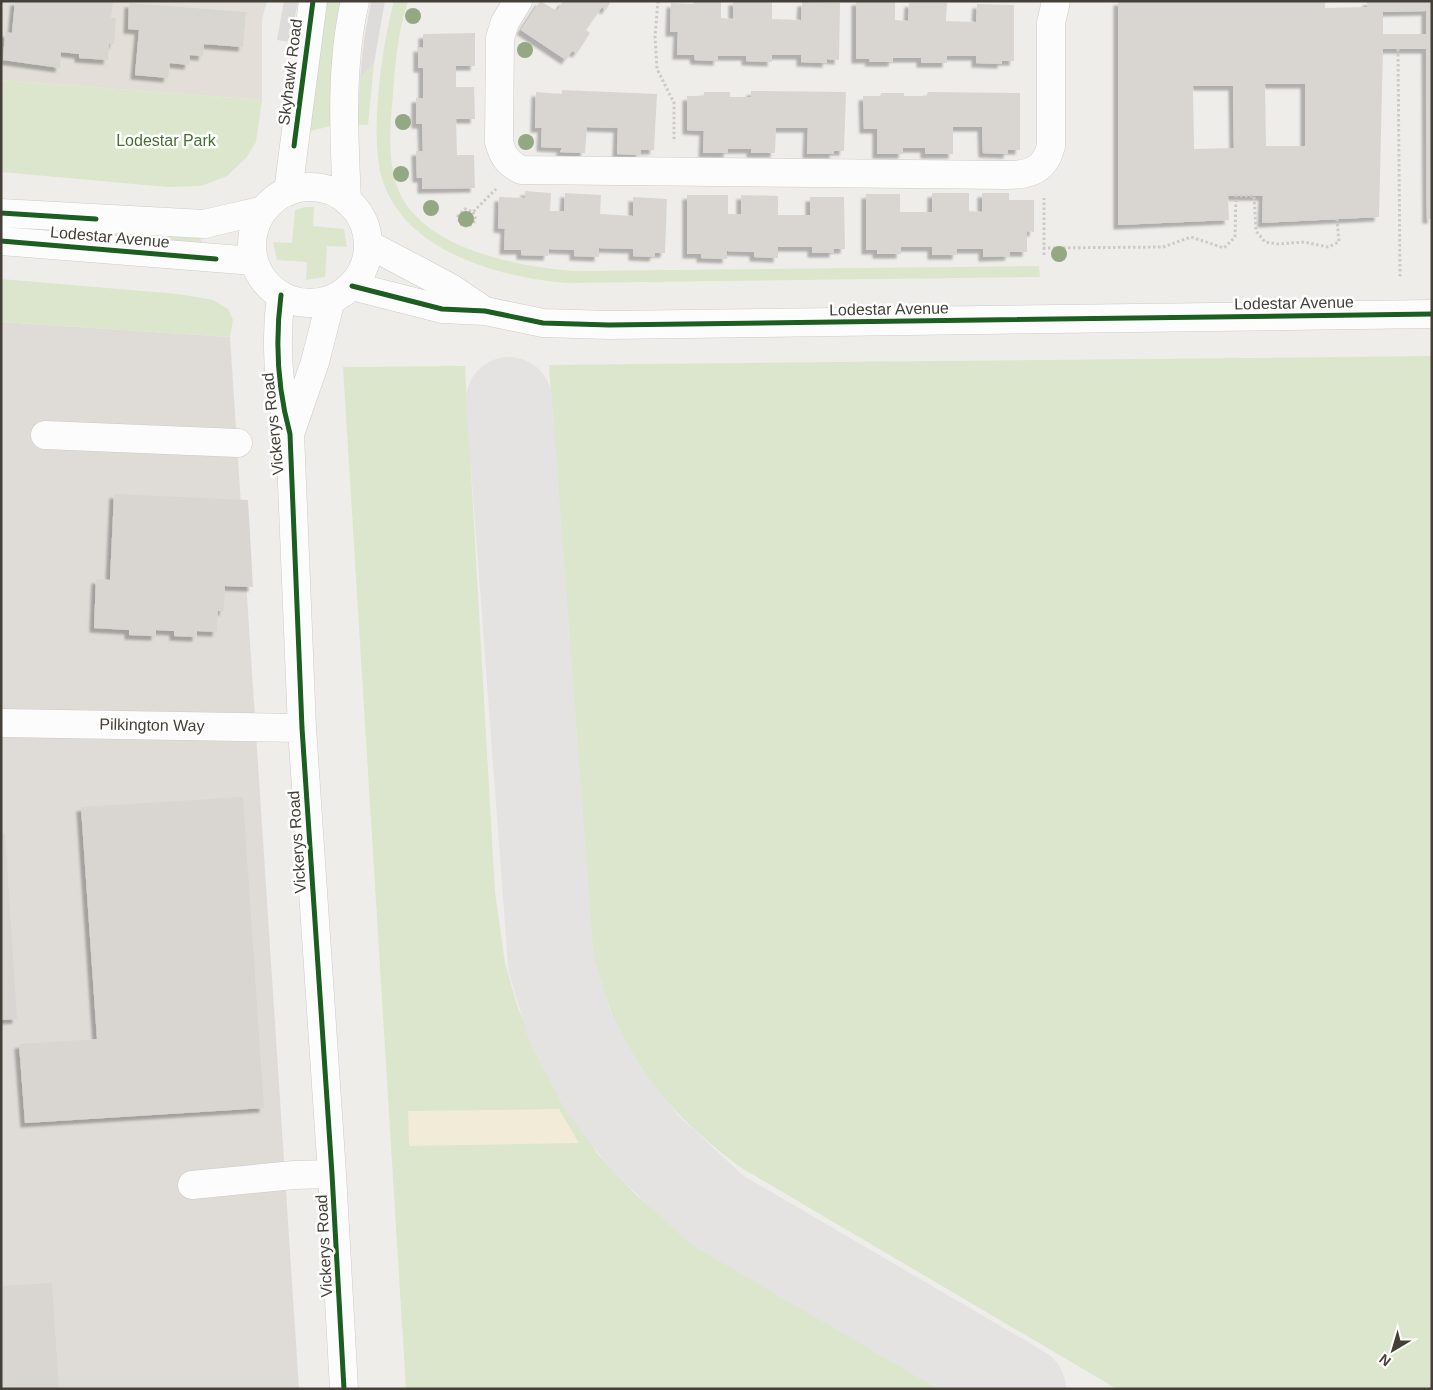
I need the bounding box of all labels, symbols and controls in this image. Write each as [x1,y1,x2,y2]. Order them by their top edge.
street label: Skyhawk Road [275,18,305,126]
park label: Lodestar Park [116,132,217,149]
street label: Lodestar Avenue [50,223,171,251]
street label: Lodestar Avenue [1234,293,1354,313]
street label: Lodestar Avenue [829,299,949,319]
street label: Vickerys Road [259,372,287,476]
street label: Pilkington Way [99,716,205,734]
street label: Vickerys Road [285,790,309,894]
street label: Vickerys Road [313,1194,335,1298]
north arrow [1368,1325,1418,1375]
text: N [1376,1351,1394,1370]

